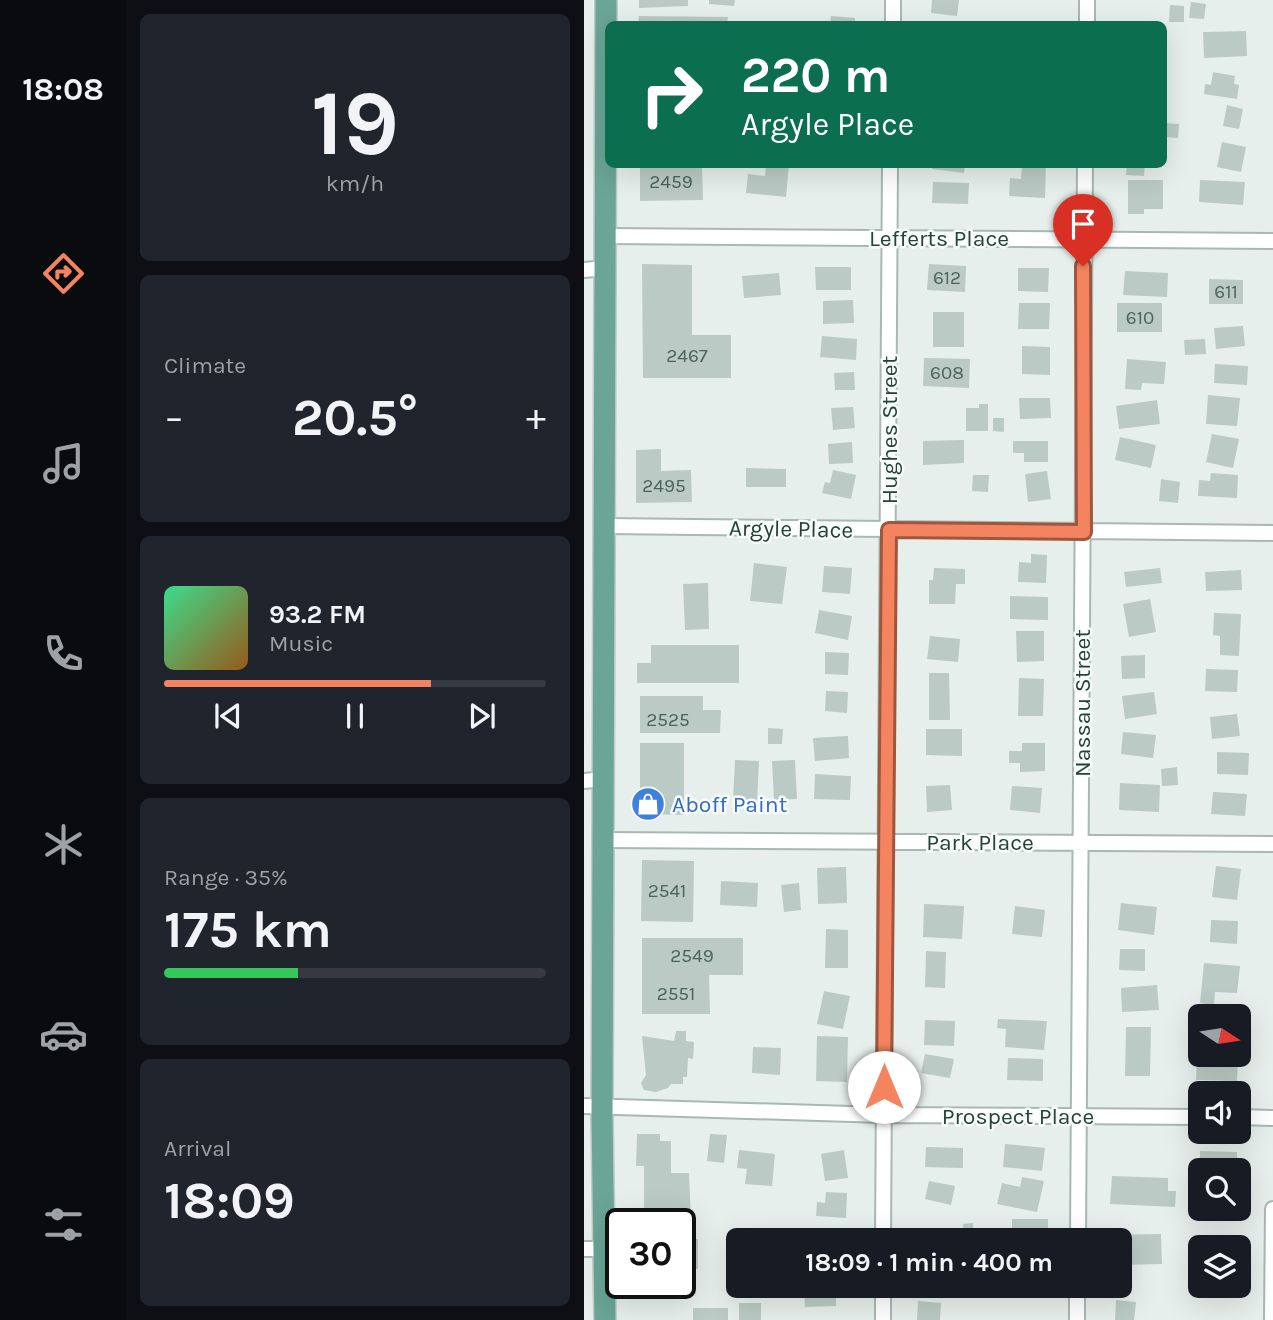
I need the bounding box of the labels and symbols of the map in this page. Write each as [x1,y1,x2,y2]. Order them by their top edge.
house number: 2459 [649,171,693,193]
pin [1053,194,1113,266]
street label: Lefferts Place [869,225,1009,252]
house number: 612 [933,267,961,289]
house number: 611 [1214,281,1238,303]
house number: 610 [1126,307,1154,329]
house number: 2467 [666,345,708,367]
street label: Hughes Street [876,355,903,504]
house number: 608 [930,362,964,384]
house number: 2495 [642,475,686,497]
street label: Argyle Place [729,514,853,544]
street label: Nassau Street [1069,629,1096,777]
house number: 2525 [646,709,690,731]
shop icon: Aboff Paint [629,785,667,823]
place label: Aboff Paint [672,791,788,818]
street label: Park Place [926,829,1034,856]
house number: 2541 [648,880,686,902]
house number: 2549 [670,945,714,967]
house number: 2551 [657,983,695,1005]
north arrow [1188,1004,1251,1068]
position arrow [847,1050,921,1124]
street label: Prospect Place [942,1103,1094,1130]
speed limit sign: 30 [605,1208,696,1299]

